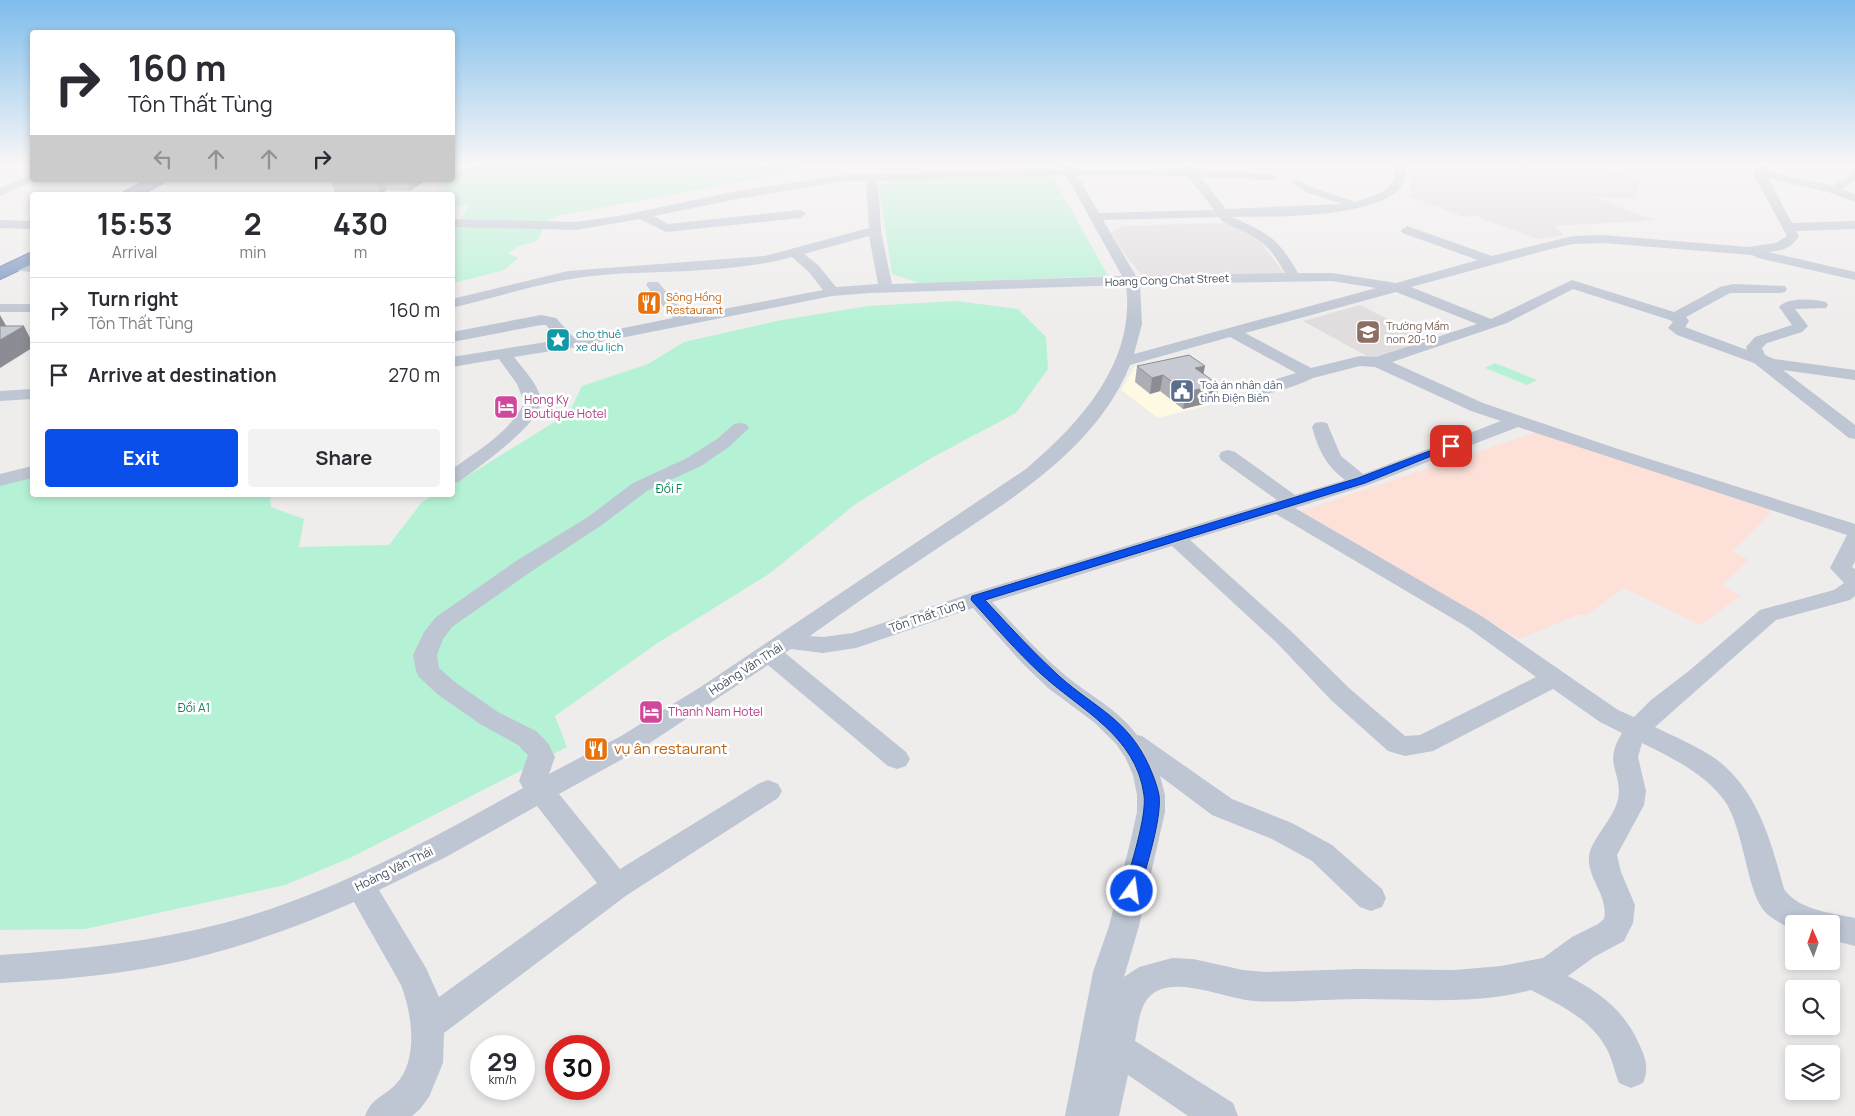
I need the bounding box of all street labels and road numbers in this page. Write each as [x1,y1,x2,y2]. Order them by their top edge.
street label: Hoang Cong Chat Street [1105,270,1229,289]
street label: Tôn Thất Tùng [887,595,967,636]
street label: Hoàng Văn Thái [705,638,786,699]
street label: Hoàng Văn Thái [352,842,436,895]

